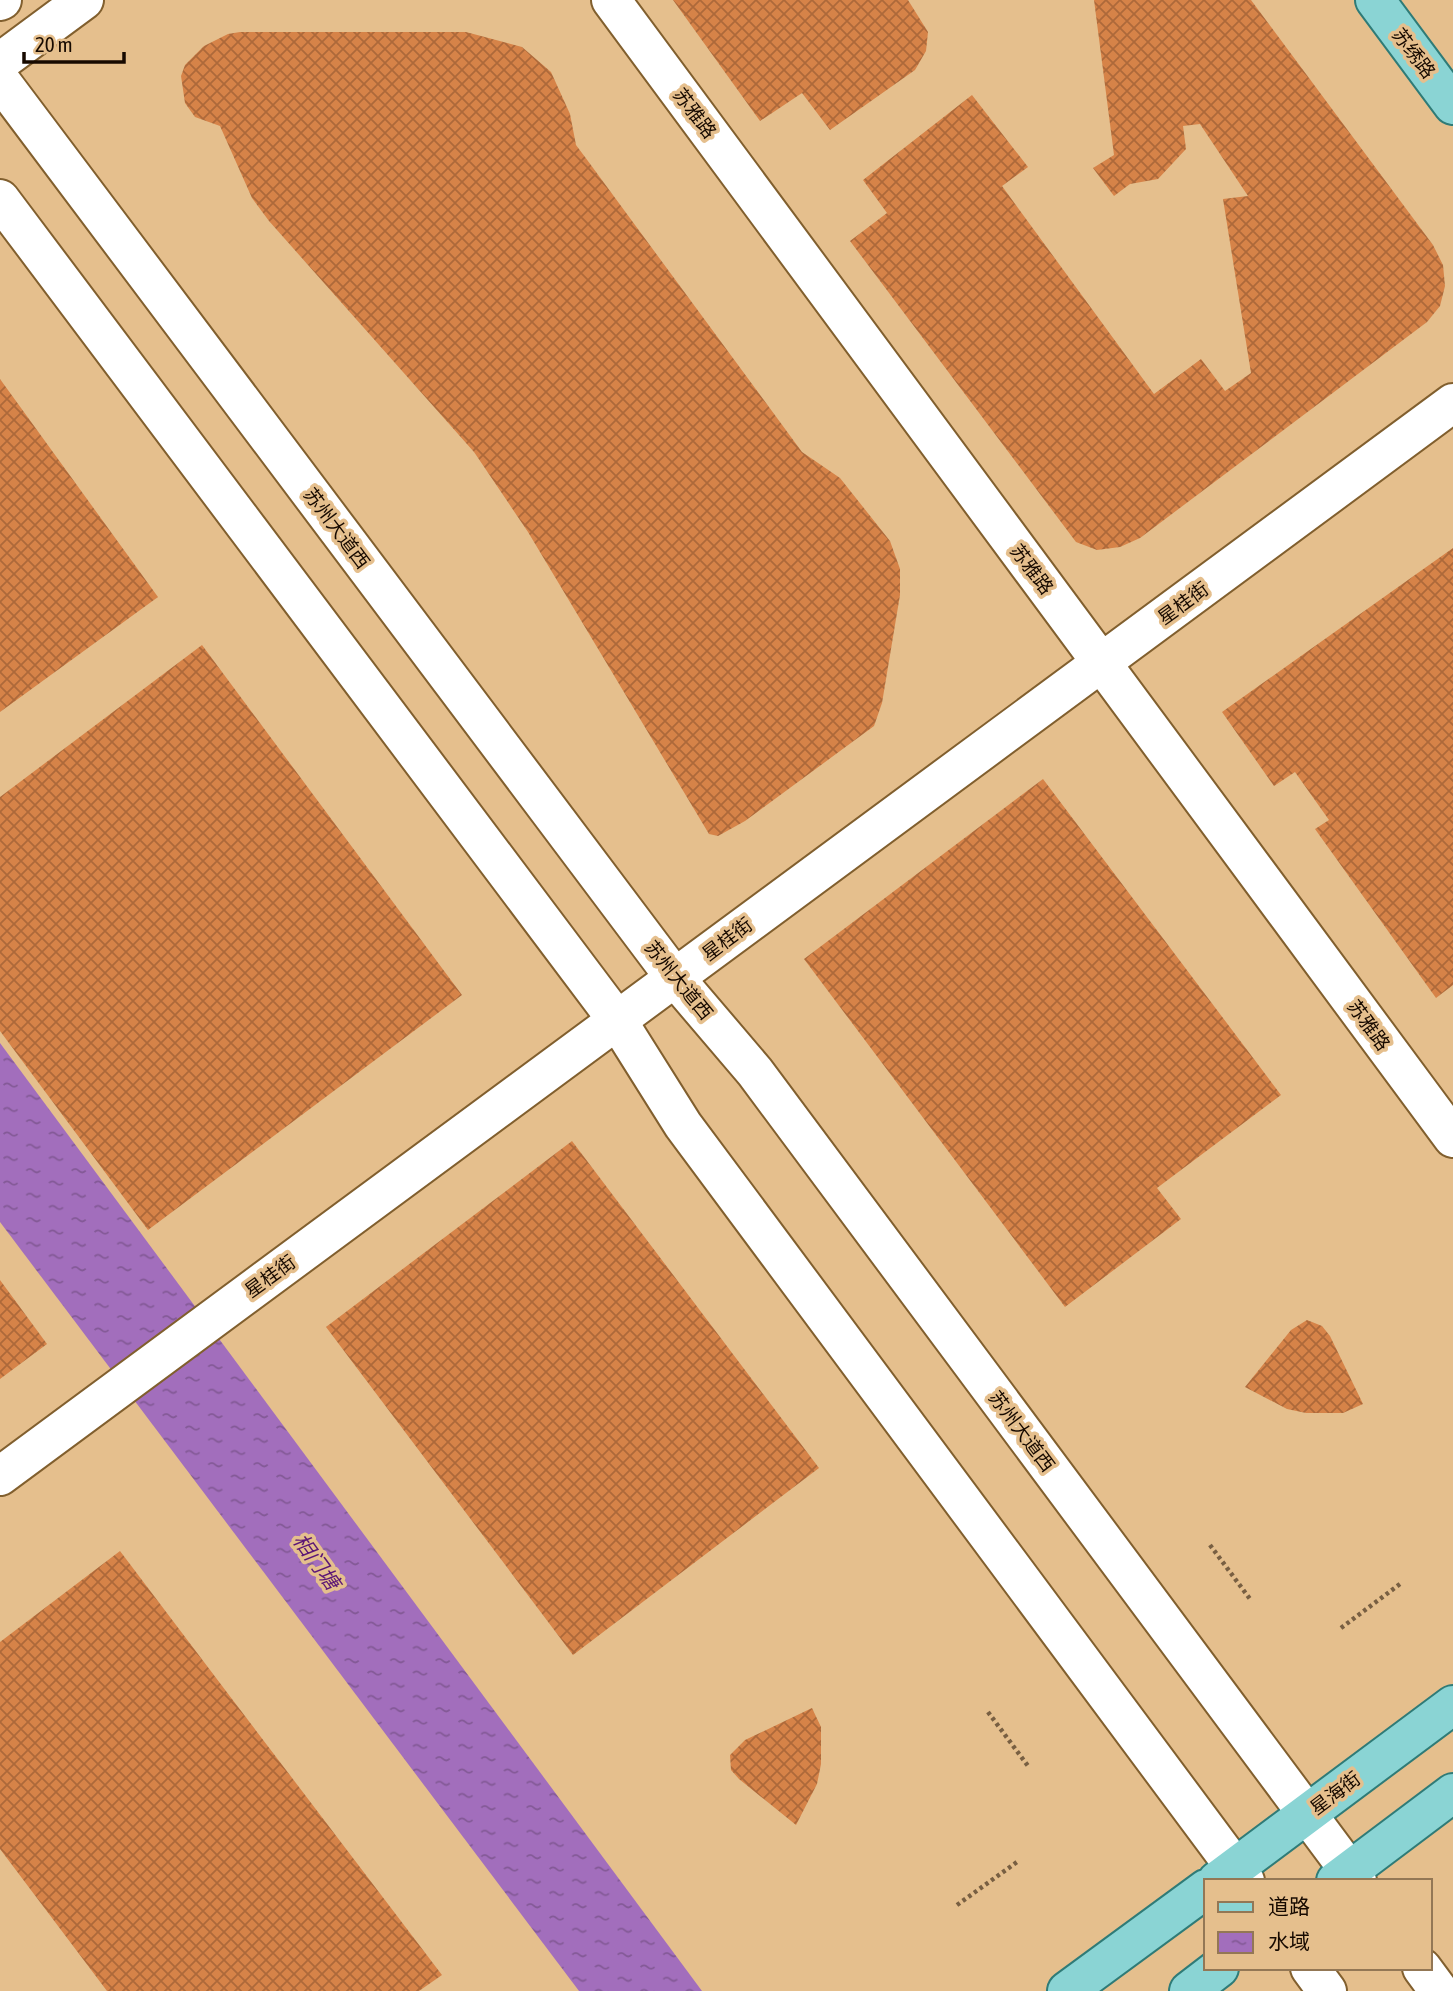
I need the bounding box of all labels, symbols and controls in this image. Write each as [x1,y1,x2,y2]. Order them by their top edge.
scale bar [24,21,124,65]
street label: 苏绣路 [1388,24,1440,82]
text: 20 m [35,32,73,56]
street label: 苏雅路 [669,84,721,142]
street label: 苏州大道西 [300,483,374,573]
street label: 苏雅路 [1006,540,1058,598]
street label: 星桂街 [1153,577,1213,629]
street label: 星桂街 [698,913,756,965]
street label: 苏州大道西 [641,936,717,1024]
street label: 苏雅路 [1343,995,1395,1055]
street label: 星桂街 [240,1250,300,1302]
street label: 苏州大道西 [985,1386,1059,1476]
water label: 相门塘 [289,1528,347,1596]
street label: 星海街 [1306,1767,1364,1819]
legend [1204,1879,1432,1970]
text: 道路 [1268,1894,1310,1918]
text: 水域 [1268,1929,1310,1953]

